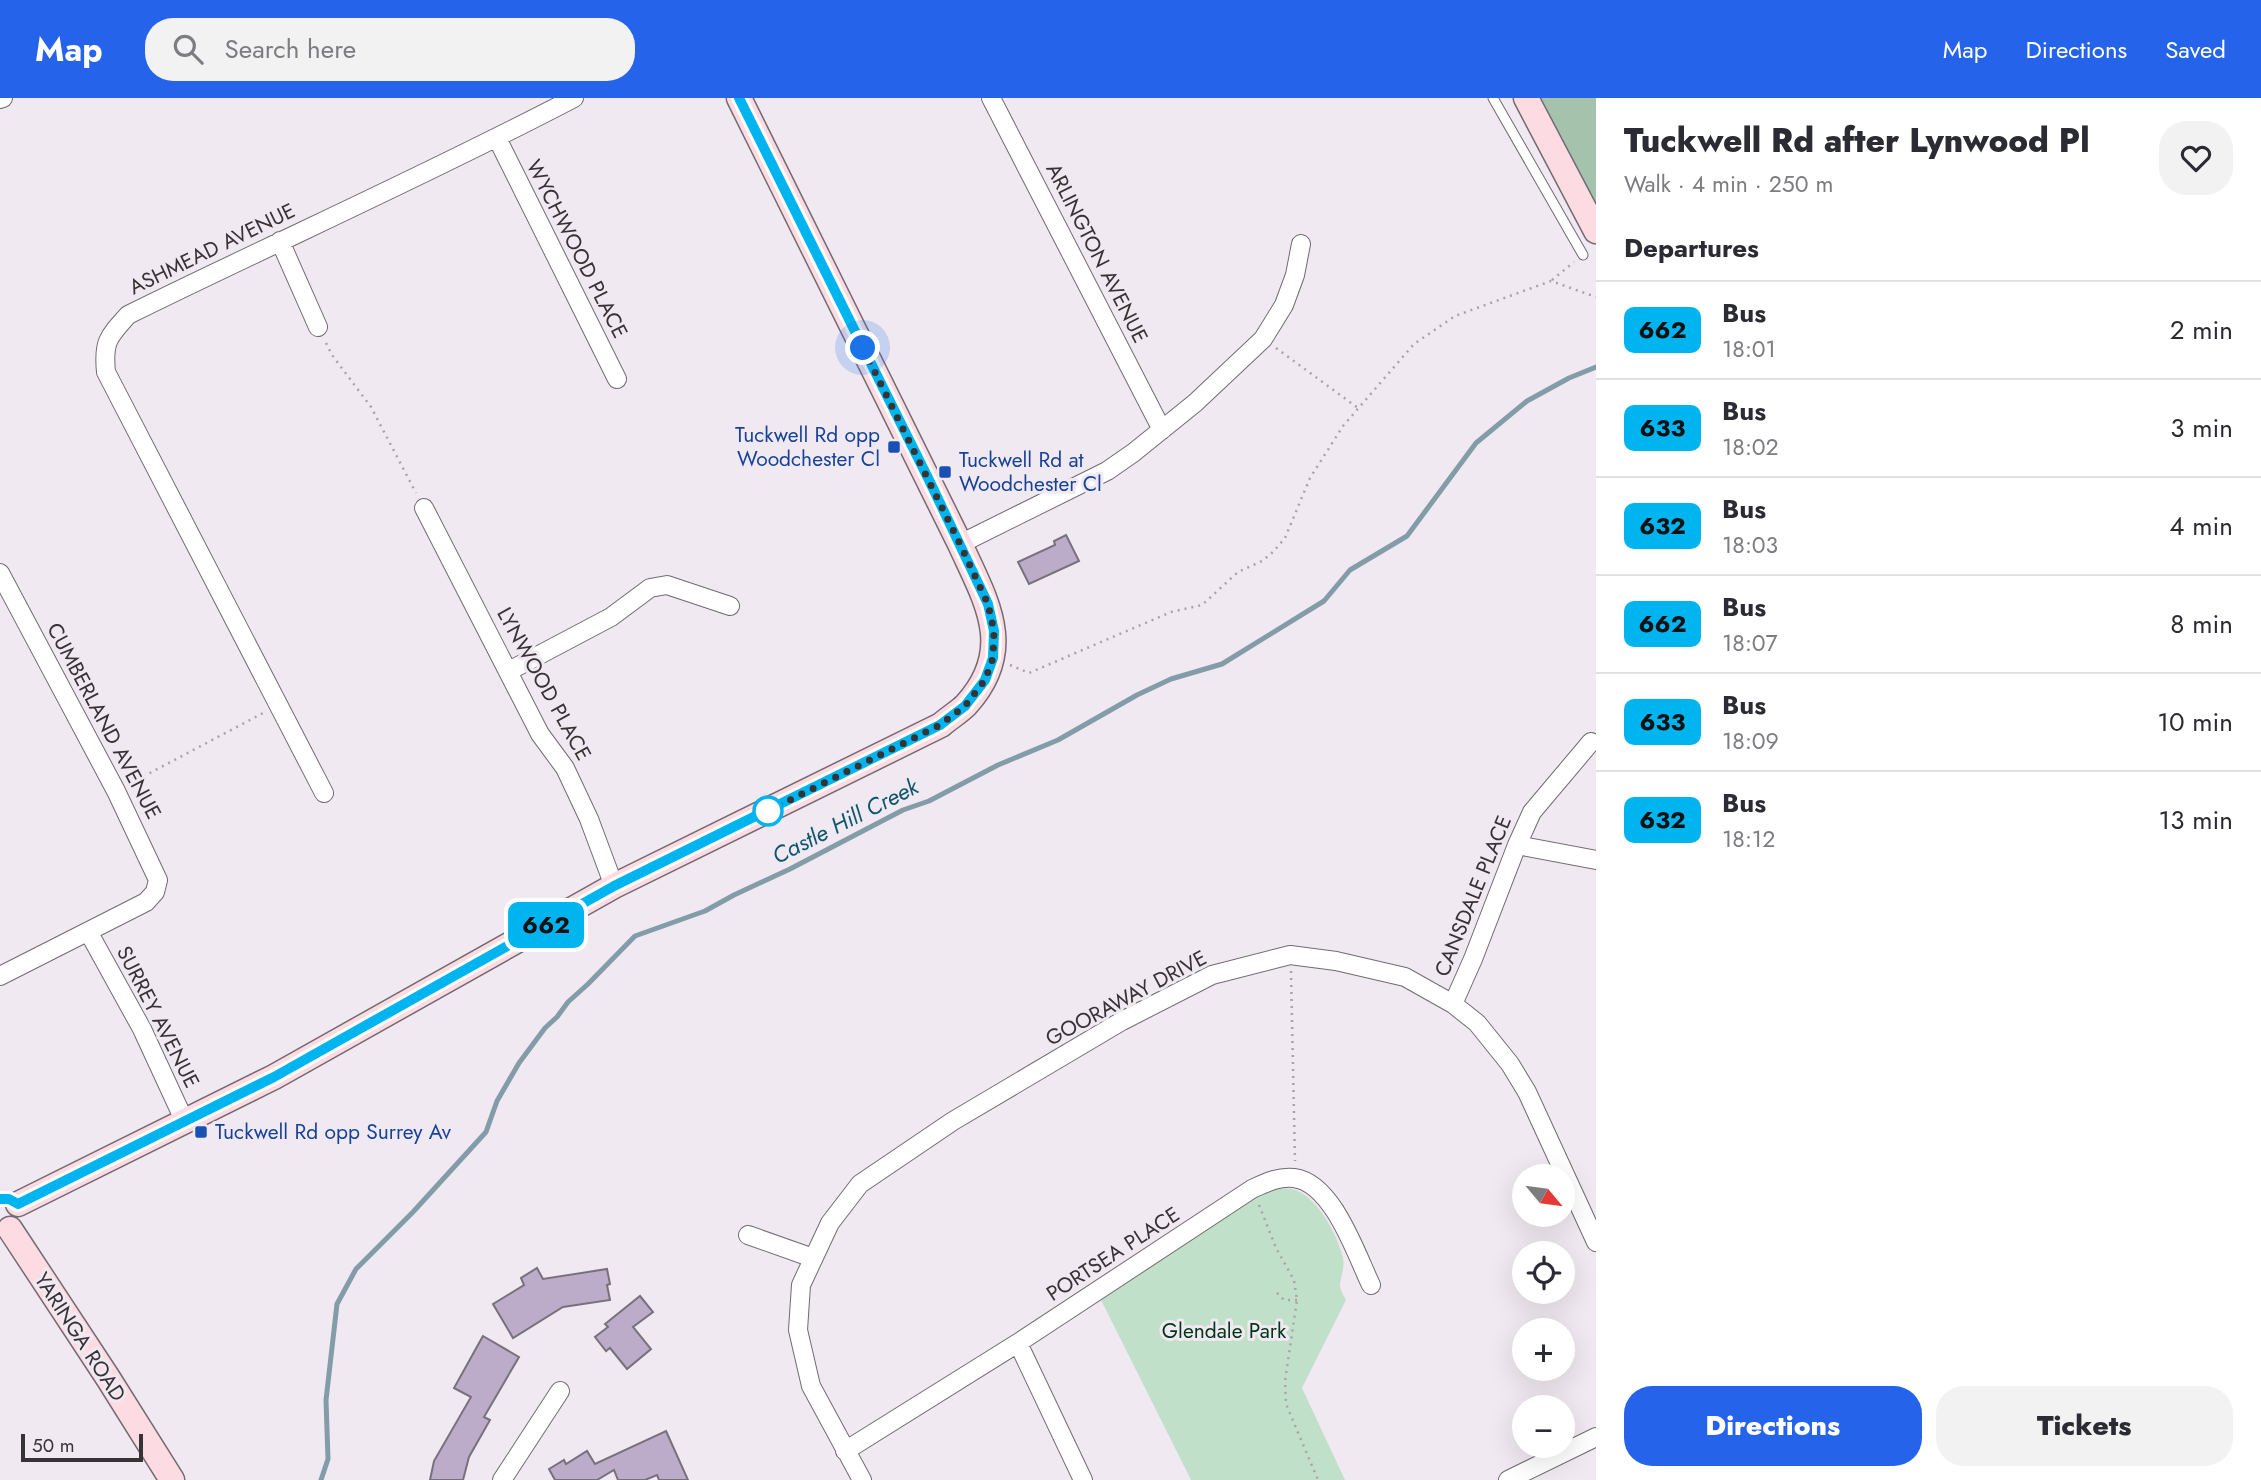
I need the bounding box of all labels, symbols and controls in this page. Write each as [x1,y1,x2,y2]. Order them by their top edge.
search box [145,18,635,81]
text: Map [35,26,103,73]
icon: search [169,30,207,68]
text: Search here [225,30,356,68]
text: Map [1943,32,1988,67]
text: Directions [2026,32,2127,67]
text: Saved [2165,32,2226,67]
text: Tuckwell Rd after Lynwood Pl [1624,117,2089,164]
button: heart [2159,121,2233,195]
street label: WYCHWOOD PLACE [519,155,635,343]
street label: ARLINGTON AVENUE [1039,158,1155,348]
text: Walk · 4 min · 250 m [1624,167,1833,201]
street label: ASHMEAD AVENUE [124,196,300,302]
text: Departures [1624,229,1759,267]
text: Bus [1722,294,1766,332]
text: 2 min [2170,311,2233,349]
text: 662 [1639,312,1686,347]
your location [845,330,880,365]
text: 18:01 [1722,332,1776,366]
text: Bus [1722,392,1766,430]
text: 3 min [2170,409,2233,447]
text: 633 [1640,410,1685,445]
place label: Tuckwell Rd opp Woodchester Cl [735,420,880,474]
text: 18:02 [1722,430,1779,464]
marker: Tuckwell Rd opp Woodchester Cl [886,439,902,455]
place label: Tuckwell Rd at Woodchester Cl [959,445,1102,499]
marker: Tuckwell Rd at Woodchester Cl [937,464,953,480]
text: Bus [1722,490,1766,528]
text: 4 min [2169,507,2233,545]
text: 632 [1639,508,1686,543]
text: 18:03 [1722,528,1778,562]
text: Bus [1722,588,1766,626]
street label: LYNWOOD PLACE [489,602,599,766]
text: 8 min [2170,605,2233,643]
text: 662 [1639,606,1686,641]
street label: CUMBERLAND AVENUE [39,617,169,825]
text: 18:07 [1722,626,1778,660]
text: Bus [1722,686,1766,724]
text: 10 min [2157,703,2233,741]
text: 633 [1640,704,1685,739]
text: 18:09 [1722,724,1779,758]
water label: Castle Hill Creek [766,769,925,873]
text: Bus [1722,784,1766,822]
unlabelled marker [753,796,783,826]
text: 13 min [2159,801,2233,839]
text: 632 [1639,802,1686,837]
street label: CANSDALE PLACE [1427,811,1519,981]
text: 18:12 [1722,822,1775,856]
line badge: 662 [506,902,586,948]
text: 662 [522,907,570,942]
street label: SURREY AVENUE [109,941,207,1093]
street label: GOORAWAY DRIVE [1040,943,1212,1053]
place label: Tuckwell Rd opp Surrey Av [215,1117,452,1147]
marker: Tuckwell Rd opp Surrey Av [193,1124,209,1140]
north arrow [1512,1164,1575,1227]
map controls [1512,1164,1575,1458]
street label: PORTSEA PLACE [1040,1200,1186,1308]
button: locate [1512,1241,1575,1304]
street label: YARINGA ROAD [27,1267,133,1407]
park label: Glendale Park [1162,1316,1287,1346]
button: + [1512,1318,1575,1381]
button: Directions [1624,1386,1922,1466]
button: Tickets [1936,1386,2233,1466]
button: − [1512,1395,1575,1458]
scale bar [21,1431,144,1463]
text: 50 m [32,1432,75,1459]

